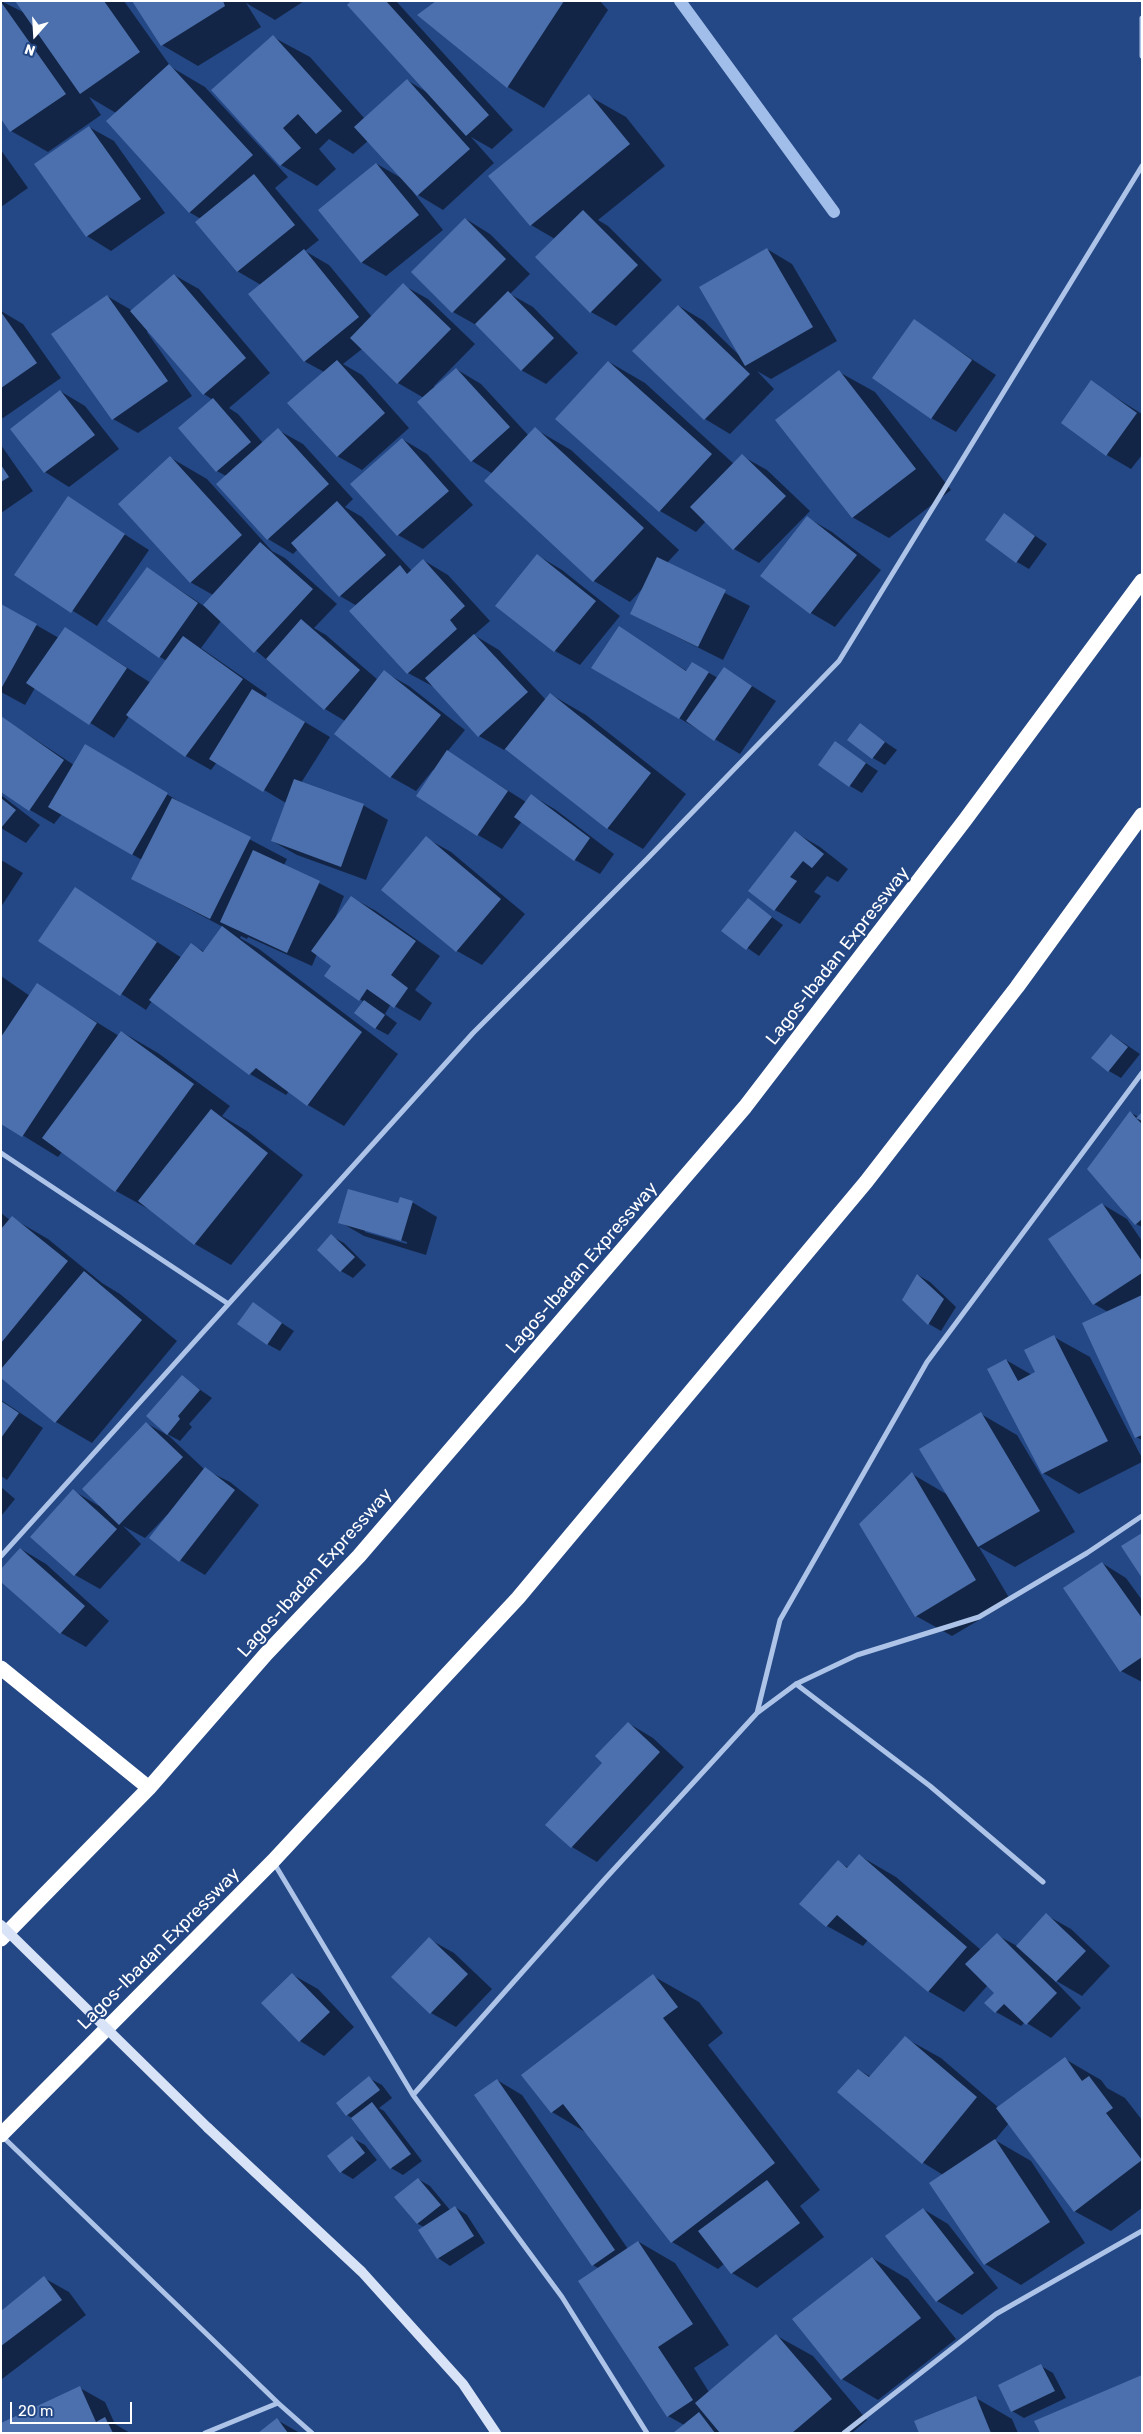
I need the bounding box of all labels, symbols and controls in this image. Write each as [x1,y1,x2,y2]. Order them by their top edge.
north arrow [10,10,60,60]
text: N [22,40,37,59]
street label: Lagos-Ibadan Expressway [762,863,914,1049]
street label: Lagos-Ibadan Expressway [502,1178,662,1358]
street label: Lagos-Ibadan Expressway [233,1484,397,1662]
street label: Lagos-Ibadan Expressway [73,1863,245,2035]
scale bar [12,2392,135,2424]
text: 20 m [18,2402,53,2420]

